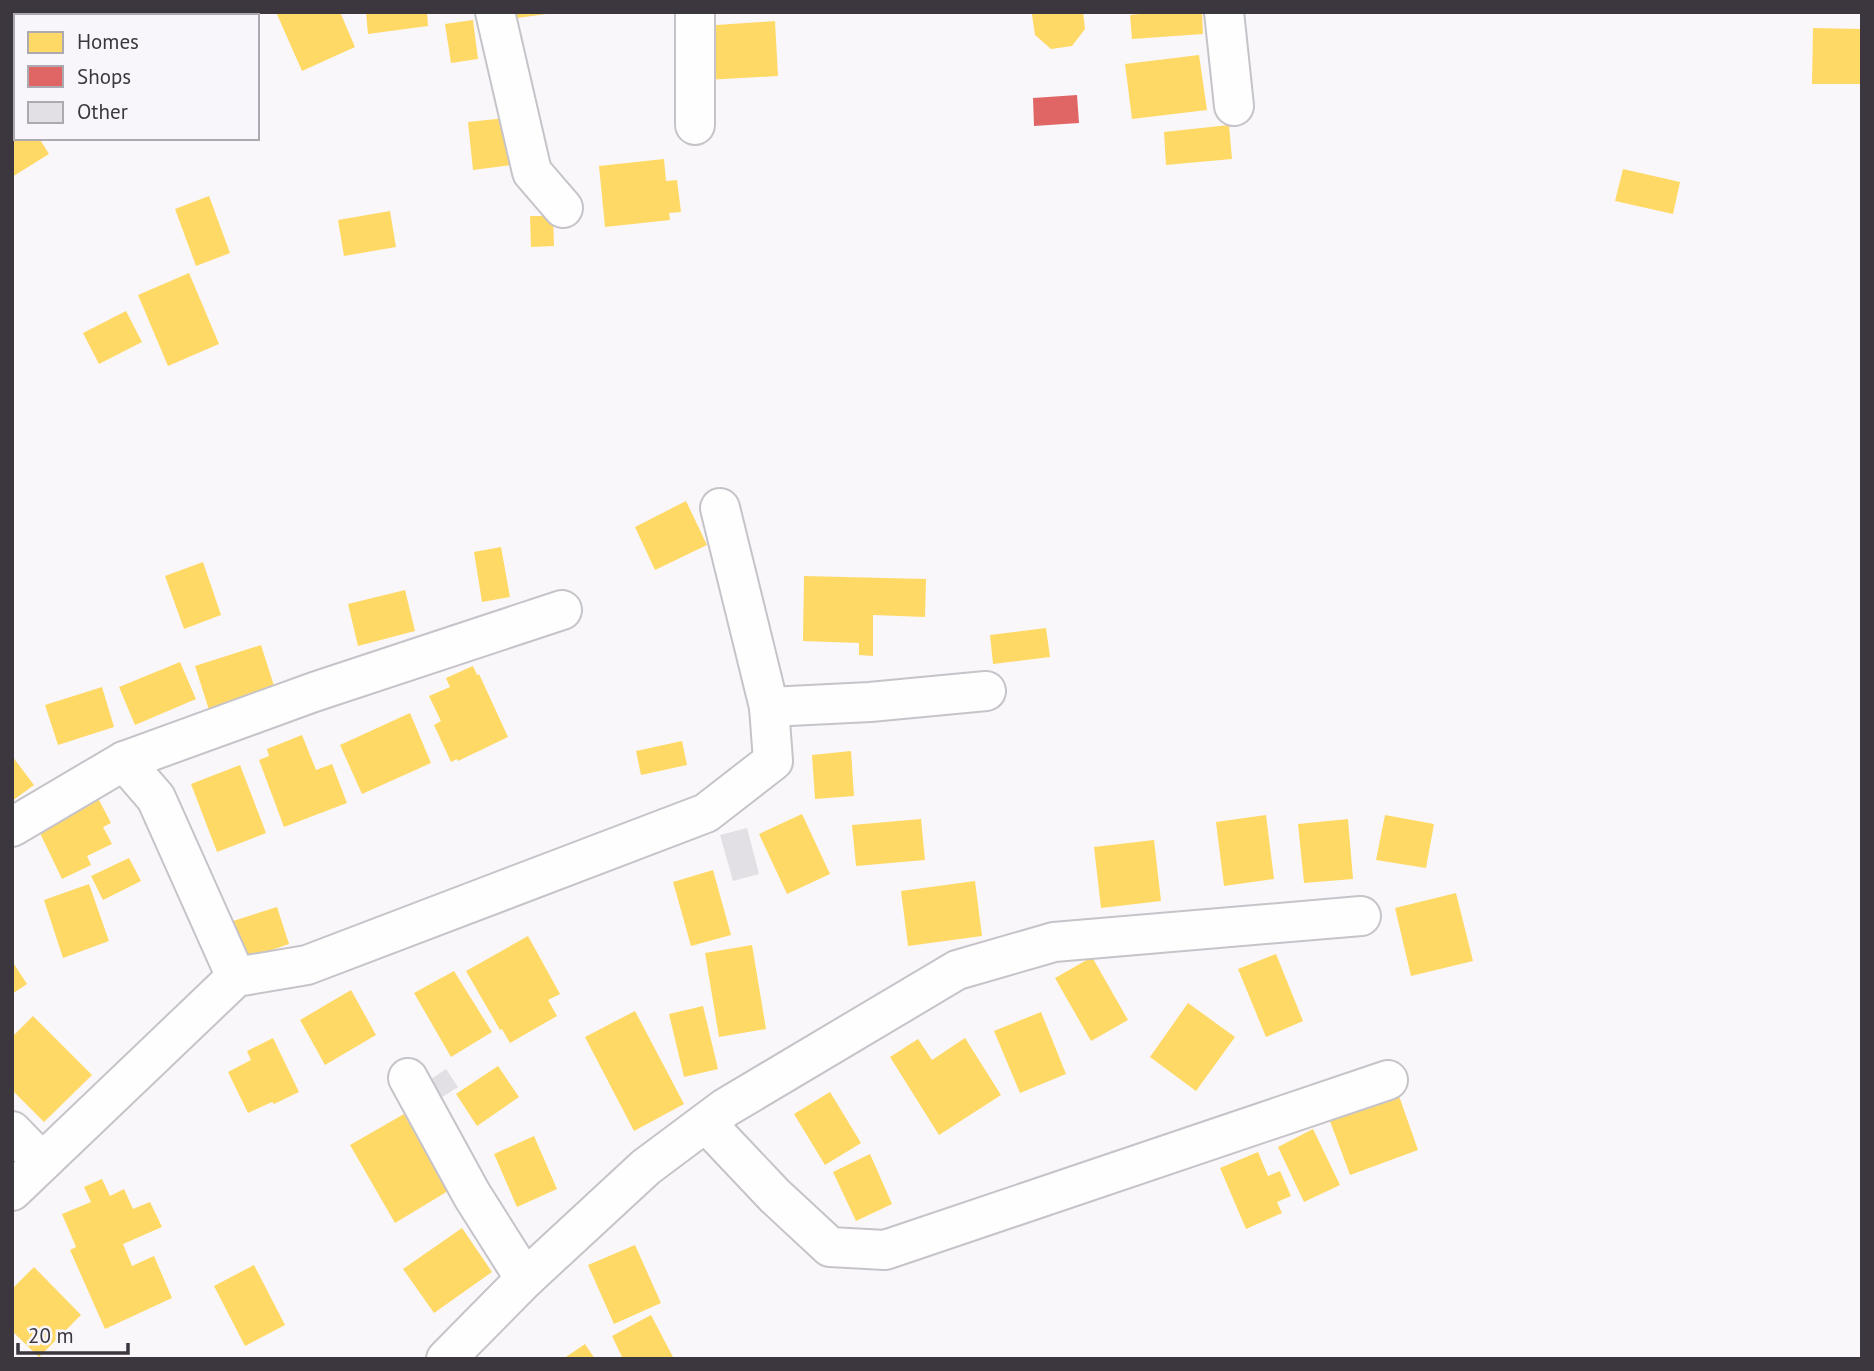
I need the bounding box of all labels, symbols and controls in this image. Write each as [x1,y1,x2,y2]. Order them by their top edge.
legend [14,14,259,140]
text: Homes [77,28,139,55]
text: Shops [77,63,131,90]
text: Other [77,98,128,125]
scale bar [18,1312,128,1356]
text: 20 m [28,1322,74,1349]

